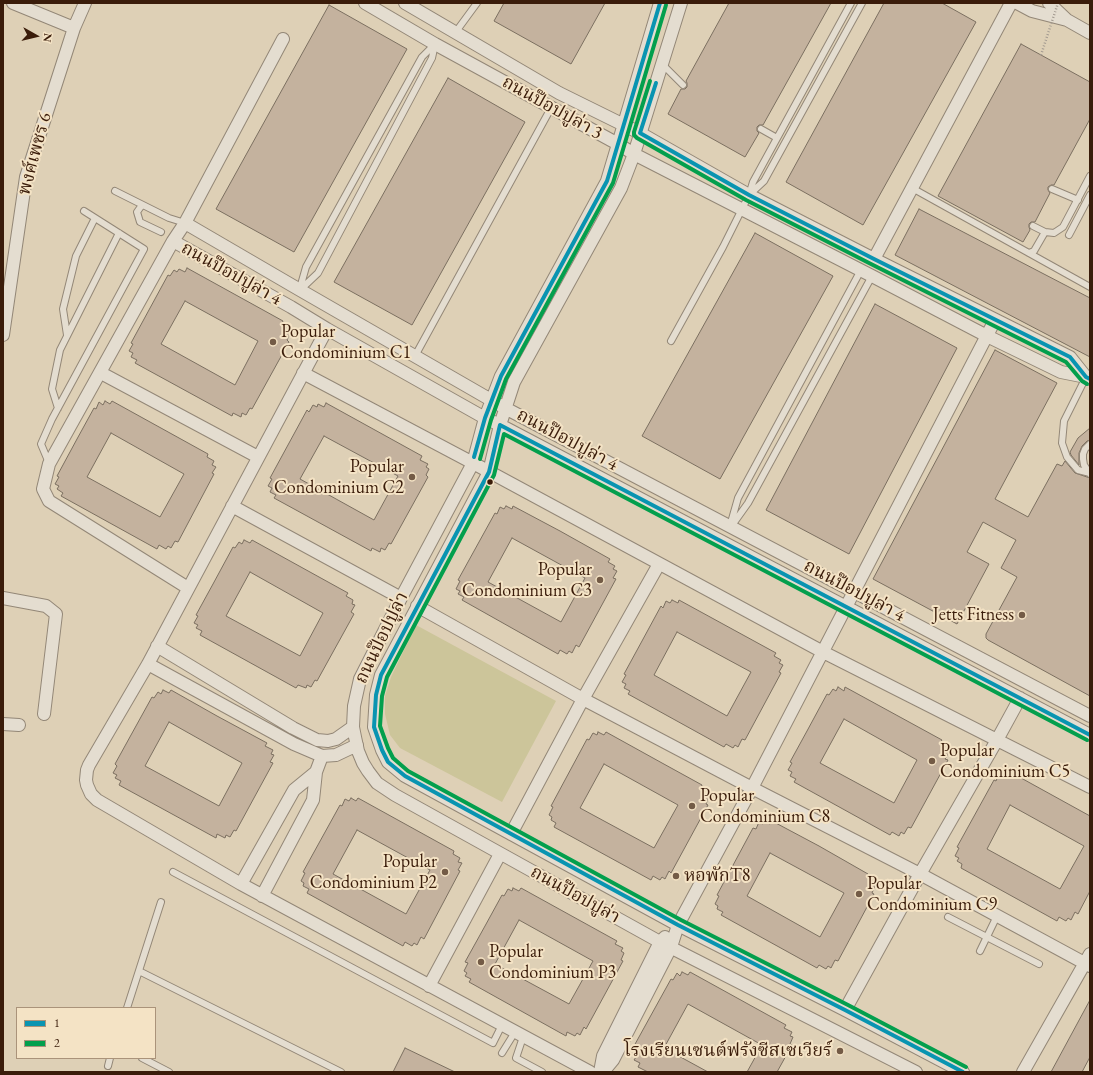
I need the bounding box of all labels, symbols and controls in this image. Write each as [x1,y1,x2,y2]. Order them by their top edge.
north arrow [16,16,56,56]
text: N [40,32,55,43]
street label: ถนนป๊อปปูล่า 3 [498,72,606,144]
street label: พงศ์เพชร 6 [14,110,56,198]
street label: ถนนป๊อปปูล่า 4 [177,238,285,310]
place label: Popular Condominium C1 [281,321,411,364]
marker: Popular Condominium C1 [268,337,278,347]
street label: ถนนป๊อปปูล่า 4 [513,404,621,476]
place label: Popular Condominium C2 [274,456,404,498]
marker: Popular Condominium C2 [407,472,417,482]
unlabelled marker [485,477,495,487]
street label: ถนนป๊อปปูล่า 4 [800,555,908,627]
place label: Popular Condominium C3 [462,559,592,602]
marker: Popular Condominium C3 [595,575,605,585]
street label: ถนนป๊อปปูล่า [351,589,413,687]
place label: Jetts Fitness [933,604,1014,626]
marker: Jetts Fitness [1017,610,1027,620]
place label: Popular Condominium C5 [940,740,1070,782]
marker: Popular Condominium C5 [927,756,937,766]
place label: Popular Condominium C8 [700,785,830,828]
marker: Popular Condominium C8 [687,801,697,811]
place label: Popular Condominium P2 [310,851,437,894]
street label: ถนนป๊อปปูล่า [526,862,624,928]
place label: หอพักT8 [684,865,750,887]
marker: Popular Condominium P2 [440,867,450,877]
marker: หอพักT8 [671,871,681,881]
place label: Popular Condominium C9 [867,873,997,916]
marker: Popular Condominium C9 [854,889,864,899]
place label: Popular Condominium P3 [489,941,616,984]
marker: Popular Condominium P3 [476,957,486,967]
legend [16,1007,156,1059]
text: 1 [54,1015,60,1031]
text: 2 [54,1035,60,1051]
place label: โรงเรียนเซนต์ฟรังซีสเซเวียร์ [624,1040,832,1062]
marker: โรงเรียนเซนต์ฟรังซีสเซเวียร์ [835,1046,845,1056]

